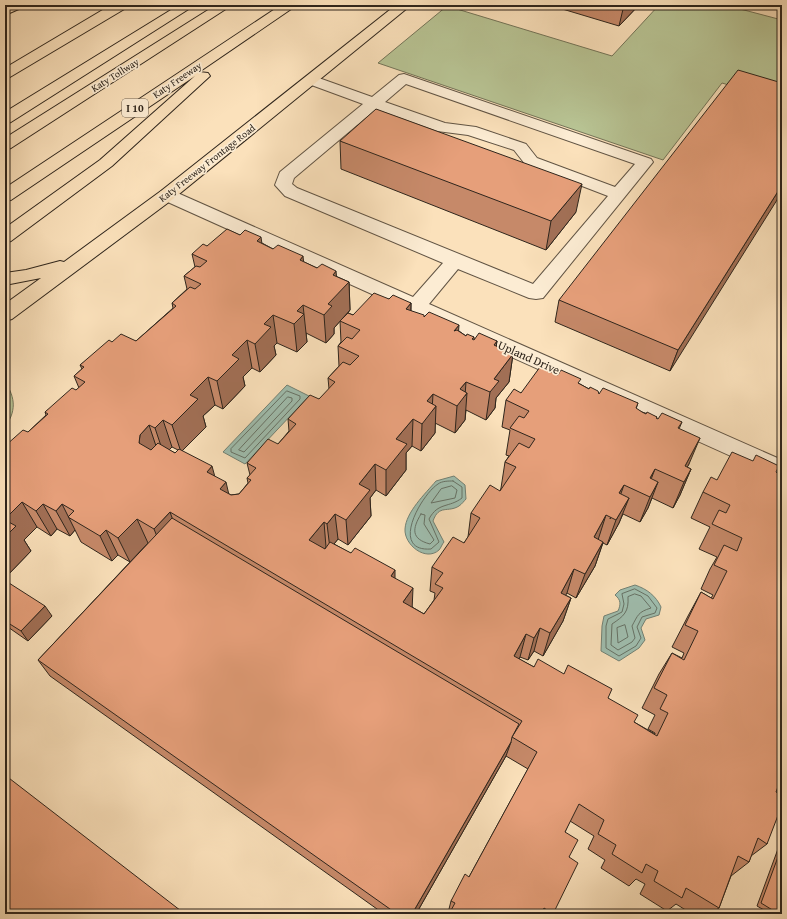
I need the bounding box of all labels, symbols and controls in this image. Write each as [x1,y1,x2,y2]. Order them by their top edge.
street label: Katy Tollway [88,54,142,96]
street label: Katy Freeway [149,58,205,102]
road number: I 10 [122,99,148,117]
street label: Katy Freeway Frontage Road [155,120,259,206]
street label: Upland Drive [495,336,563,378]

